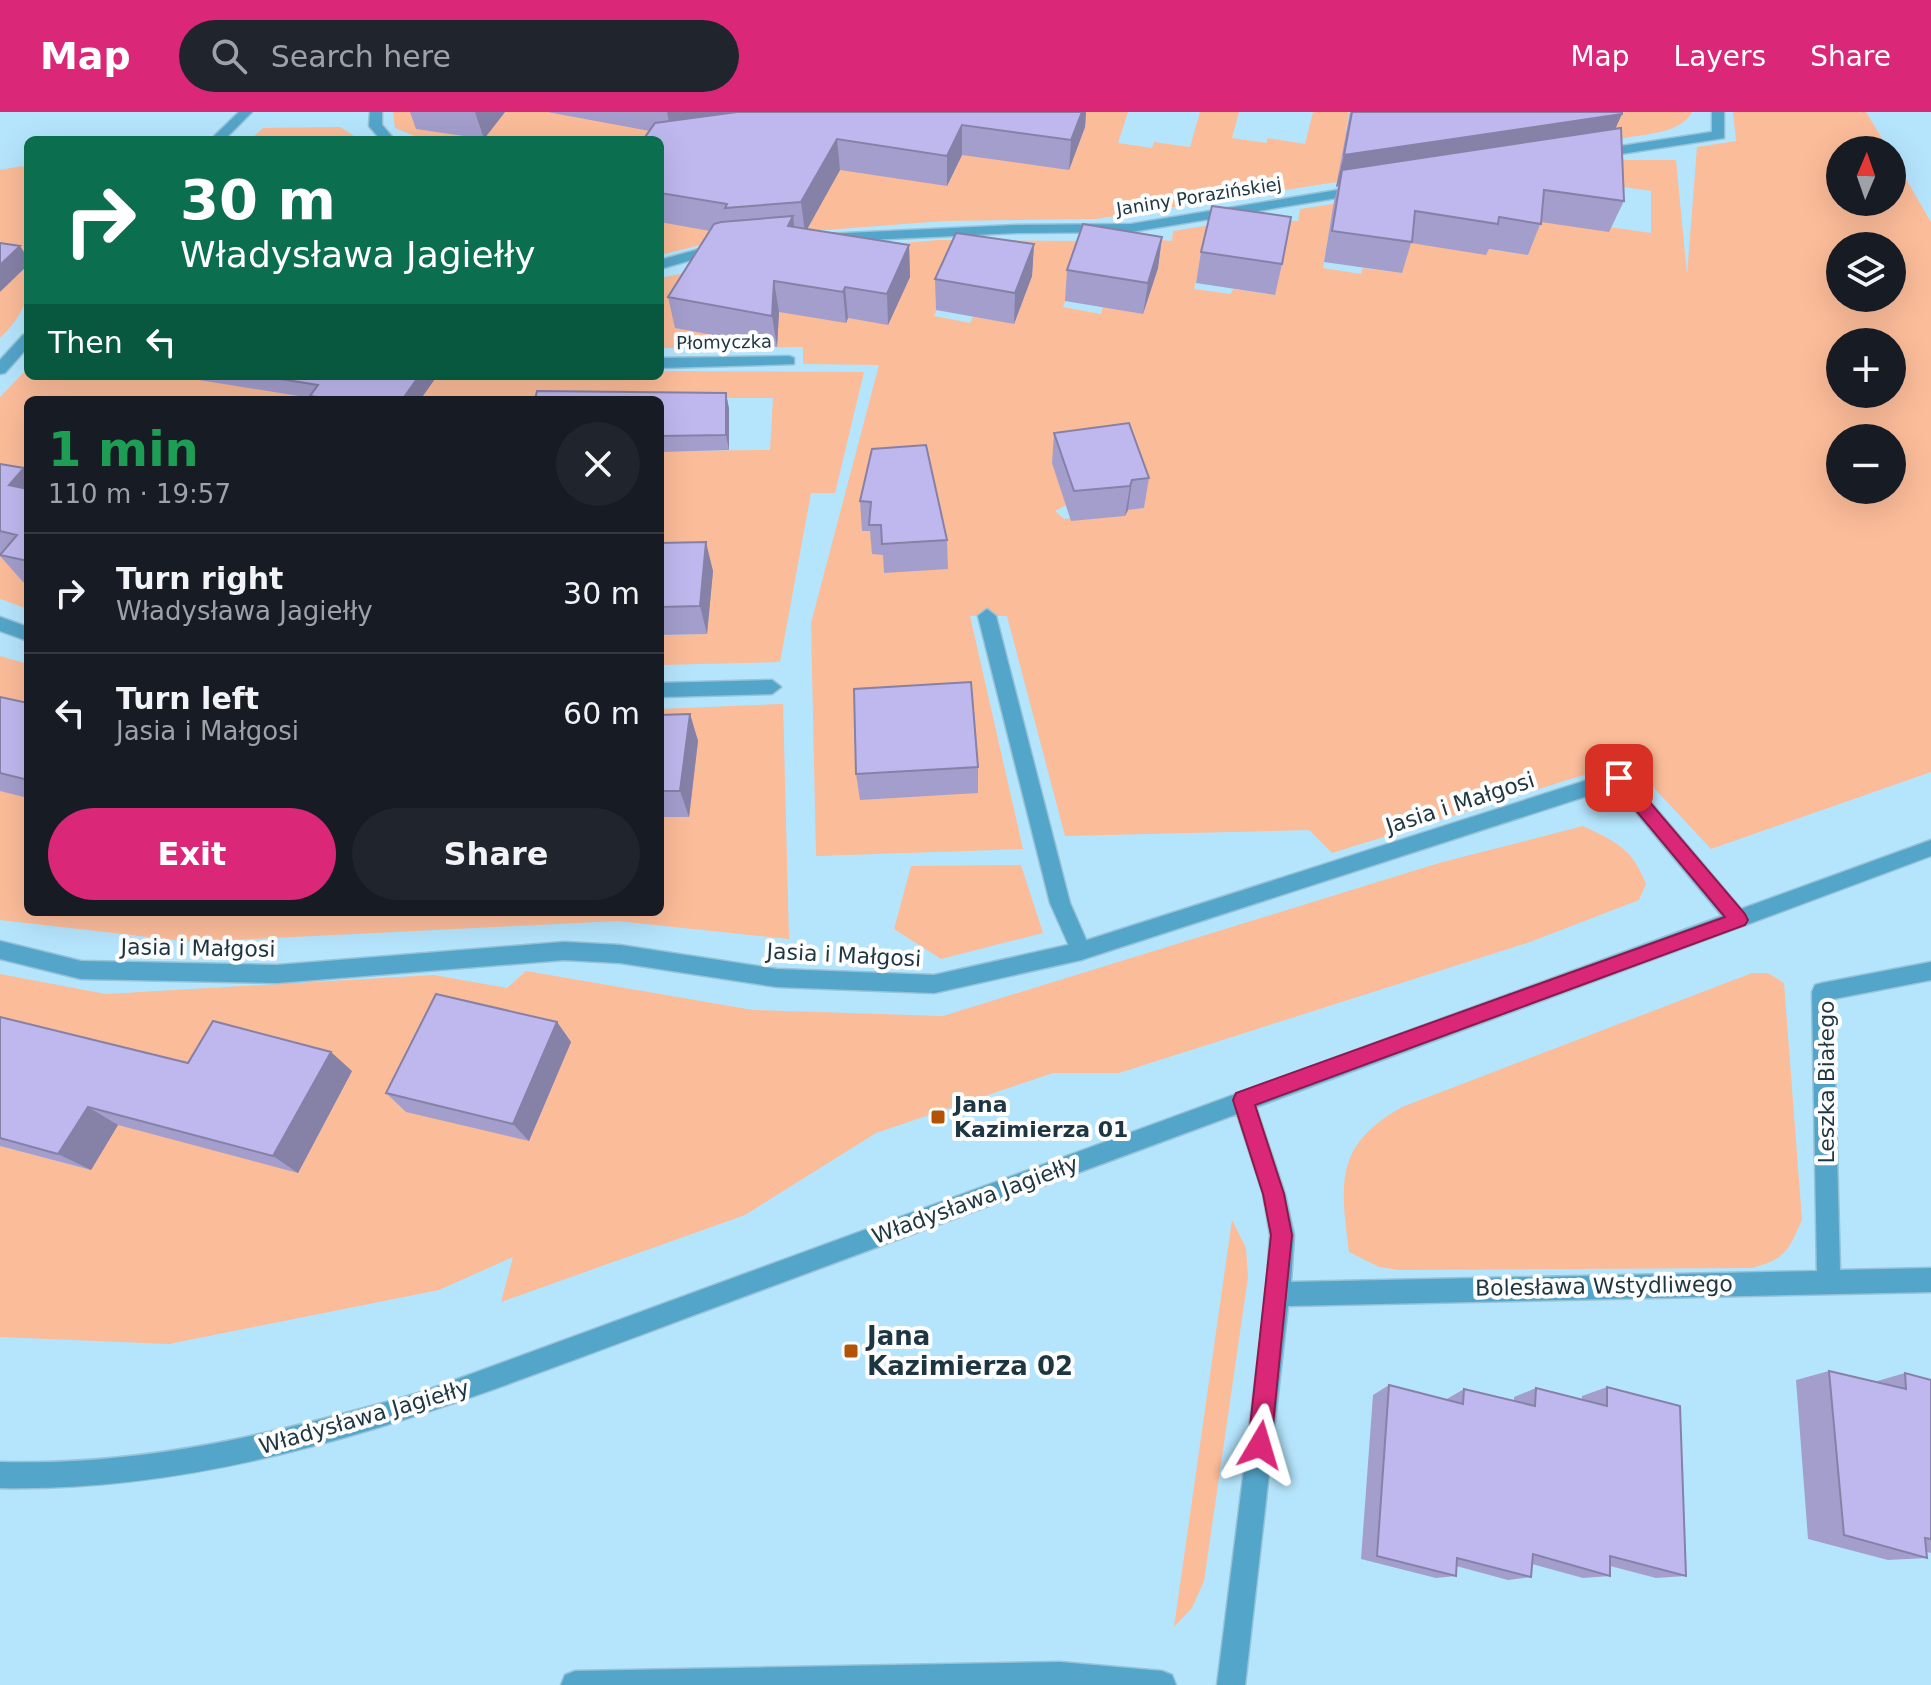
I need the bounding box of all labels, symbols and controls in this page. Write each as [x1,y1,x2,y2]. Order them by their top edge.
search box [179,20,739,92]
text: Map [40,34,131,78]
icon: search [207,34,251,78]
text: Search here [271,39,451,74]
text: Map [1570,40,1630,73]
text: Layers [1674,40,1766,73]
text: Share [1810,40,1891,73]
north arrow [1826,136,1906,216]
map controls [1826,136,1906,504]
text: 30 m [180,167,336,232]
icon: right [48,168,152,272]
street label: Janiny Porazińskiej [1114,173,1283,220]
button: layers [1826,232,1906,312]
text: Władysława Jagiełły [180,234,535,275]
icon: left [139,320,183,364]
text: Then [48,325,123,360]
button: + [1826,328,1906,408]
street label: Płomyczka [676,331,772,353]
text: 1 min [48,421,199,477]
button: close [556,422,640,506]
button: − [1826,424,1906,504]
text: 110 m · 19:57 [48,479,231,509]
text: Turn right [116,561,283,596]
icon: right [48,571,92,615]
text: 30 m [563,576,640,611]
text: Władysława Jagiełły [116,596,373,626]
text: Turn left [116,681,259,716]
icon: left [48,691,92,735]
text: 60 m [563,696,640,731]
text: Jasia i Małgosi [116,716,299,746]
pin [1585,744,1653,812]
icon: arrive [1597,756,1641,800]
street label: Jasia i Małgosi [1381,767,1537,839]
button: Exit [48,808,336,900]
button: Share [352,808,640,900]
street label: Jasia i Małgosi [118,934,276,962]
street label: Jasia i Małgosi [764,938,922,972]
street label: Leszka Białego [1814,1000,1839,1164]
place label: Jana Kazimierza 01 [952,1092,1128,1142]
marker: Jana Kazimierza 01 [929,1108,947,1126]
street label: Władysława Jagiełły [869,1151,1081,1249]
street label: Bolesława Wstydliwego [1475,1271,1733,1301]
place label: Jana Kazimierza 02 [865,1321,1073,1381]
marker: Jana Kazimierza 02 [842,1342,860,1360]
street label: Władysława Jagiełły [256,1375,472,1459]
position arrow [1218,1403,1302,1487]

